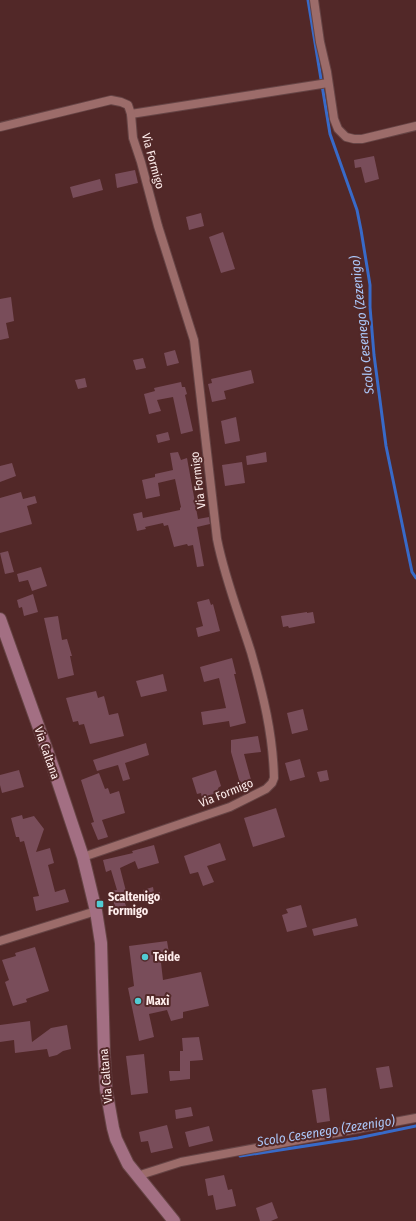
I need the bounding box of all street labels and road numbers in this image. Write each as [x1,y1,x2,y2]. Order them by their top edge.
street label: Via Formigo [139,132,167,190]
street label: Via Formigo [188,451,208,509]
street label: Via Caltana [31,725,63,781]
street label: Via Formigo [197,776,255,810]
street label: Via Caltana [97,1048,115,1104]

